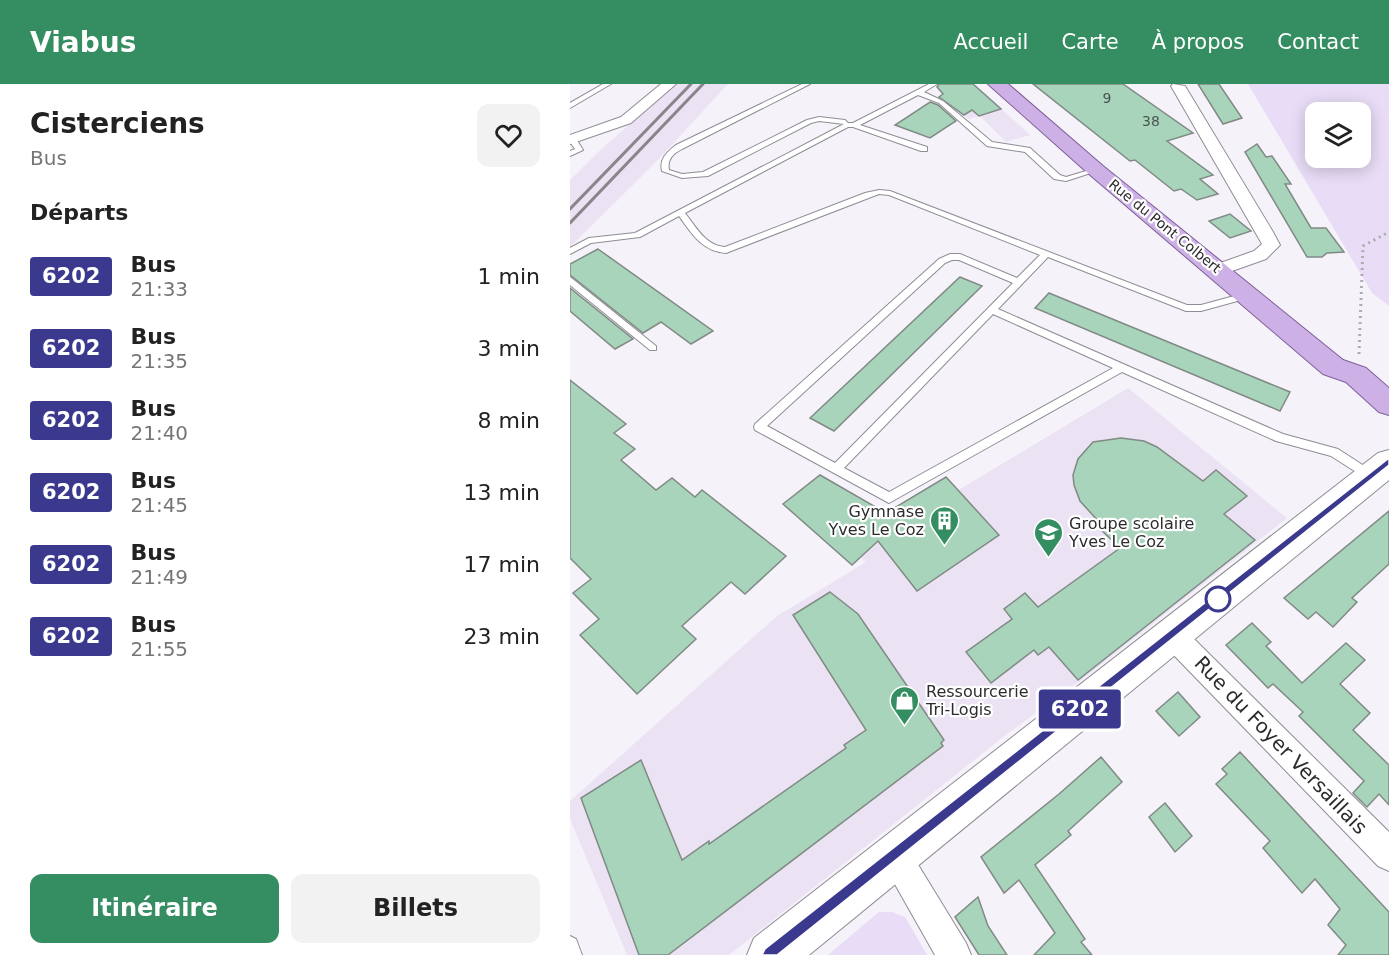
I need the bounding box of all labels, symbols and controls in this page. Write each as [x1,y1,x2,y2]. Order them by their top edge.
text: Viabus [30,26,136,59]
text: Accueil [953,30,1028,54]
text: Carte [1061,30,1119,54]
text: À propos [1152,30,1244,54]
text: Contact [1277,30,1359,54]
house number: 9 [1103,90,1111,106]
map controls [1305,102,1371,168]
button: layers [1305,102,1371,168]
button: heart [477,104,540,167]
text: Cisterciens [30,107,205,140]
house number: 38 [1142,113,1160,129]
text: Bus [30,146,67,170]
street label: Rue du Pont Colbert [1106,176,1225,276]
text: Départs [30,200,128,225]
text: Bus [130,252,176,277]
text: 6202 [42,264,100,288]
text: 1 min [478,264,540,289]
text: 21:33 [130,277,188,301]
text: Bus [130,324,176,349]
text: 6202 [42,336,100,360]
text: 3 min [478,336,540,361]
text: 21:35 [130,349,188,373]
text: Bus [130,396,176,421]
text: 6202 [42,408,100,432]
text: 8 min [478,408,540,433]
text: 21:40 [130,421,188,445]
text: Bus [130,468,176,493]
text: 6202 [42,480,100,504]
text: 13 min [464,480,540,505]
text: 21:45 [130,493,188,517]
place label: Gymnase Yves Le Coz [828,502,924,539]
building icon: Gymnase Yves Le Coz [929,504,961,546]
place label: Groupe scolaire Yves Le Coz [1068,514,1194,551]
school or university icon: Groupe scolaire Yves Le Coz [1032,516,1064,558]
text: Bus [130,540,176,565]
text: 6202 [42,552,100,576]
text: 17 min [464,552,540,577]
text: 21:49 [130,565,188,589]
unlabelled marker [1205,586,1231,612]
text: Bus [130,612,176,637]
text: 6202 [42,624,100,648]
text: 23 min [464,624,540,649]
text: 21:55 [130,637,188,661]
street label: Rue du Foyer Versaillais [1190,651,1372,839]
place label: Ressourcerie Tri-Logis [925,682,1029,719]
shop icon: Ressourcerie Tri-Logis [889,684,921,726]
line badge: 6202 [1038,690,1122,728]
text: 6202 [1051,697,1109,721]
button: Itinéraire [30,874,279,943]
button: Billets [291,874,540,943]

